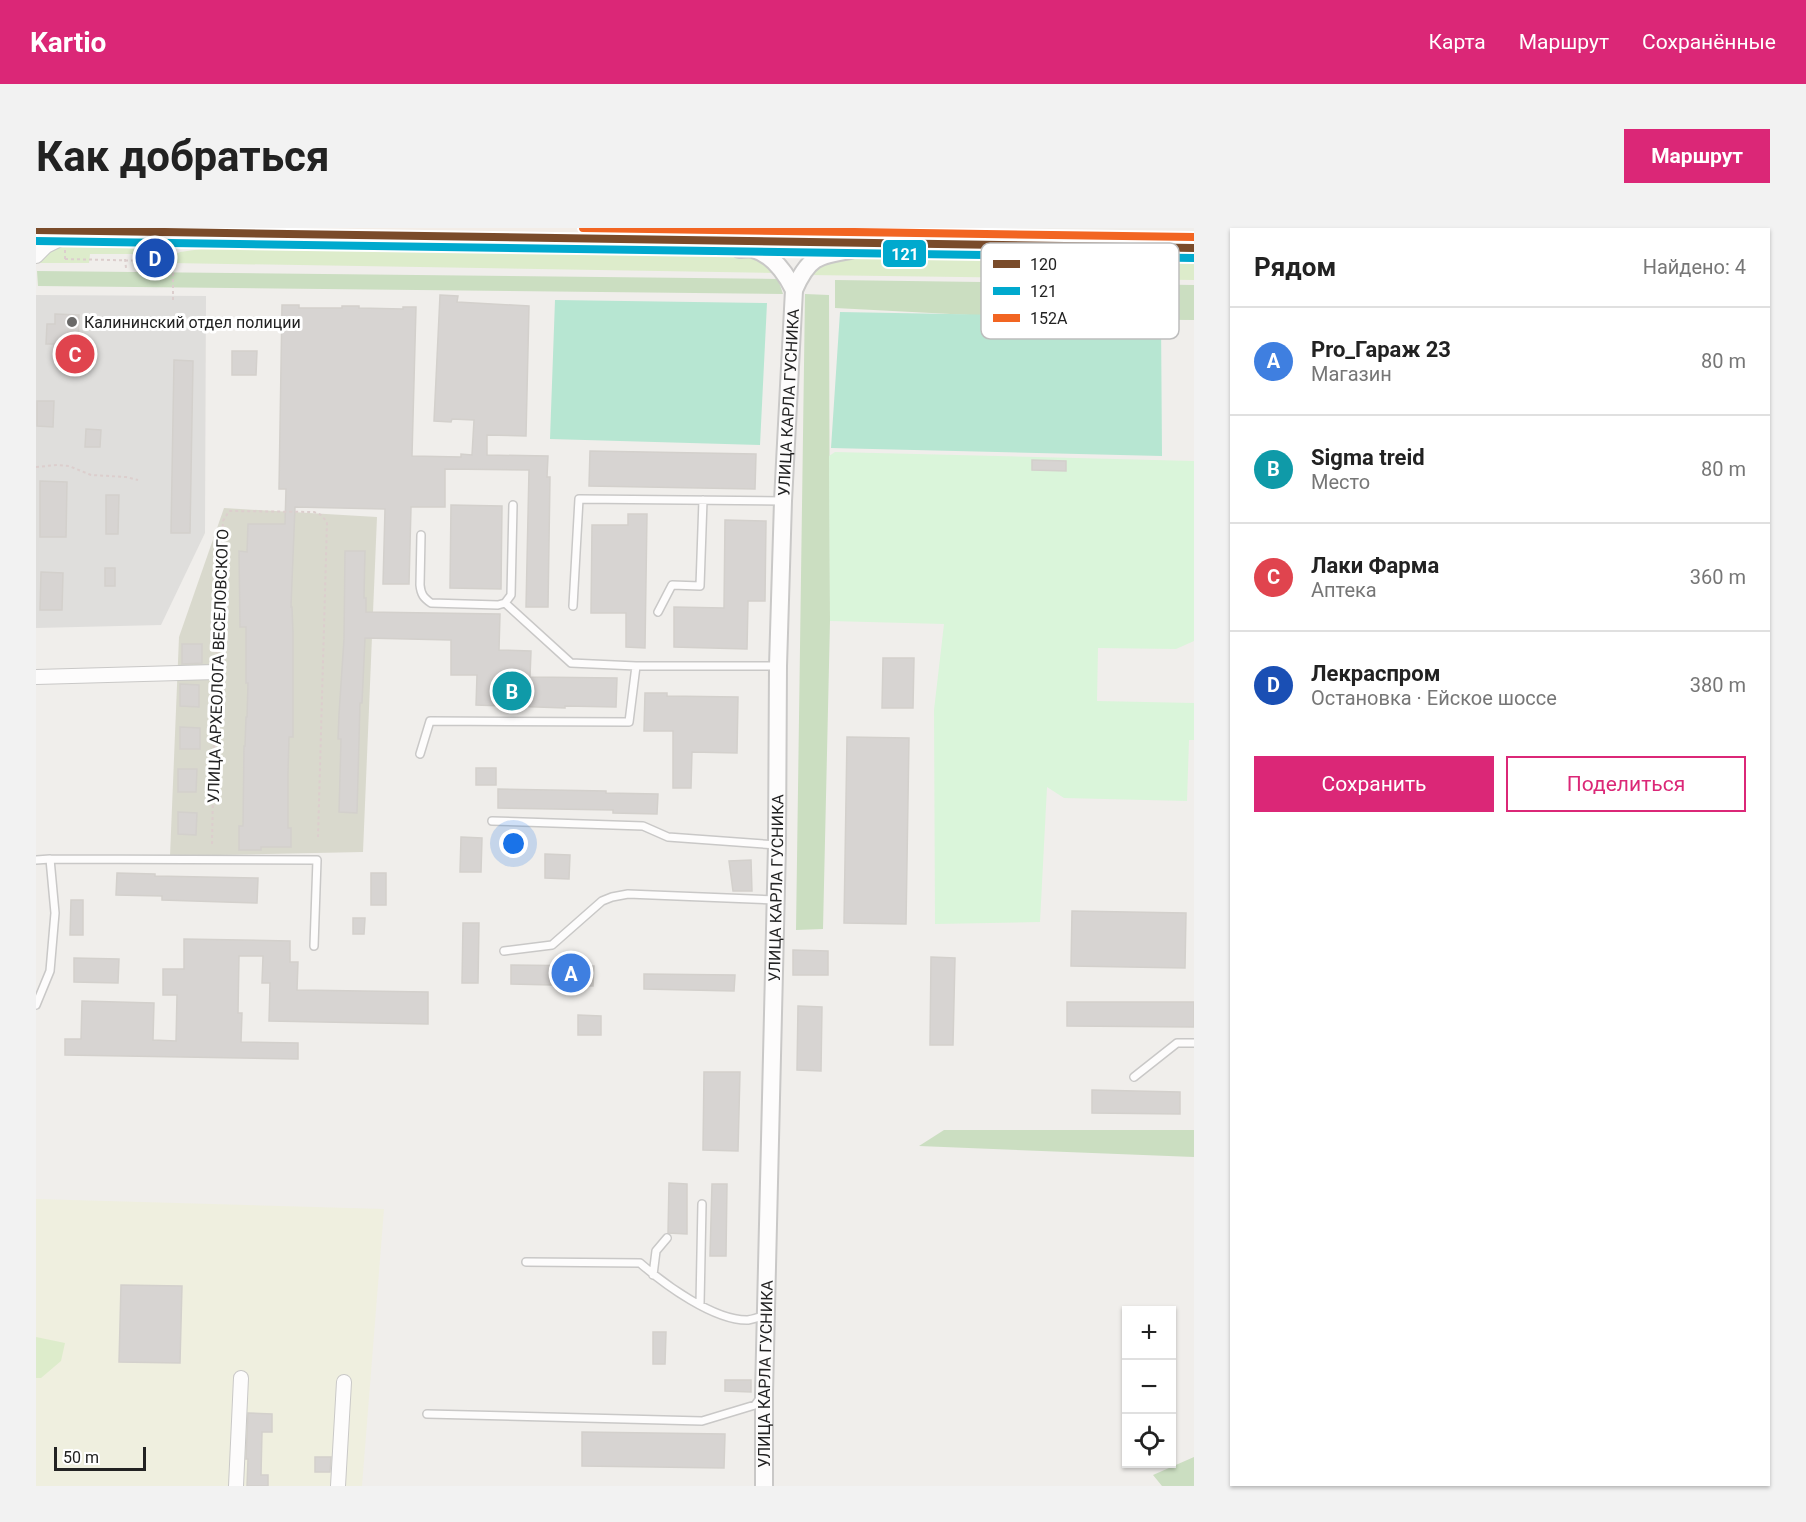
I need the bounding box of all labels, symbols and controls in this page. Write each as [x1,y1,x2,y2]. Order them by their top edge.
text: Kartio [30,26,106,59]
text: Карта [1429,30,1486,54]
text: Маршрут [1519,30,1609,54]
text: Сохранённые [1642,30,1776,54]
button: Маршрут [1624,129,1770,183]
text: Как добраться [36,132,330,181]
pin: D [136,236,174,280]
line badge: 121 [882,239,927,268]
legend [981,243,1179,339]
text: 121 [891,245,919,264]
text: Рядом [1254,252,1336,282]
text: 120 [1030,255,1057,274]
text: Найдено: 4 [1643,255,1746,279]
text: 121 [1030,282,1057,301]
street label: УЛИЦА КАРЛА ГУСНИКА [774,308,803,497]
text: 152A [1030,309,1068,328]
place label: Калининский отдел полиции [84,313,301,332]
marker: Калининский отдел полиции [65,315,79,329]
pin: C [56,332,94,376]
text: Pro_Гараж 23 [1311,337,1451,362]
text: A [1267,349,1280,373]
text: 80 m [1701,349,1746,373]
text: Магазин [1311,362,1392,386]
text: Sigma treid [1311,445,1425,470]
text: B [1267,457,1280,481]
text: 80 m [1701,457,1746,481]
text: Место [1311,470,1370,494]
street label: УЛИЦА АРХЕОЛОГА ВЕСЕЛОВСКОГО [204,528,232,804]
text: Лаки Фарма [1311,553,1439,578]
text: C [1267,565,1280,589]
text: 360 m [1690,565,1746,589]
text: Аптека [1311,578,1377,602]
text: Лекраспром [1311,661,1440,686]
pin: B [492,668,532,714]
text: D [1267,673,1280,697]
text: 380 m [1690,673,1746,697]
text: Остановка · Ейское шоссе [1311,686,1557,710]
button: Сохранить [1254,756,1494,812]
button: Поделиться [1506,756,1746,812]
street label: УЛИЦА КАРЛА ГУСНИКА [764,794,787,982]
your location [499,829,528,858]
pin: A [552,950,590,996]
street label: УЛИЦА КАРЛА ГУСНИКА [755,1279,776,1468]
map controls [1122,1306,1176,1468]
button: + [1122,1306,1176,1360]
button: − [1122,1360,1176,1414]
button: locate [1122,1414,1176,1468]
scale bar [54,1444,146,1472]
text: 50 m [63,1448,99,1467]

